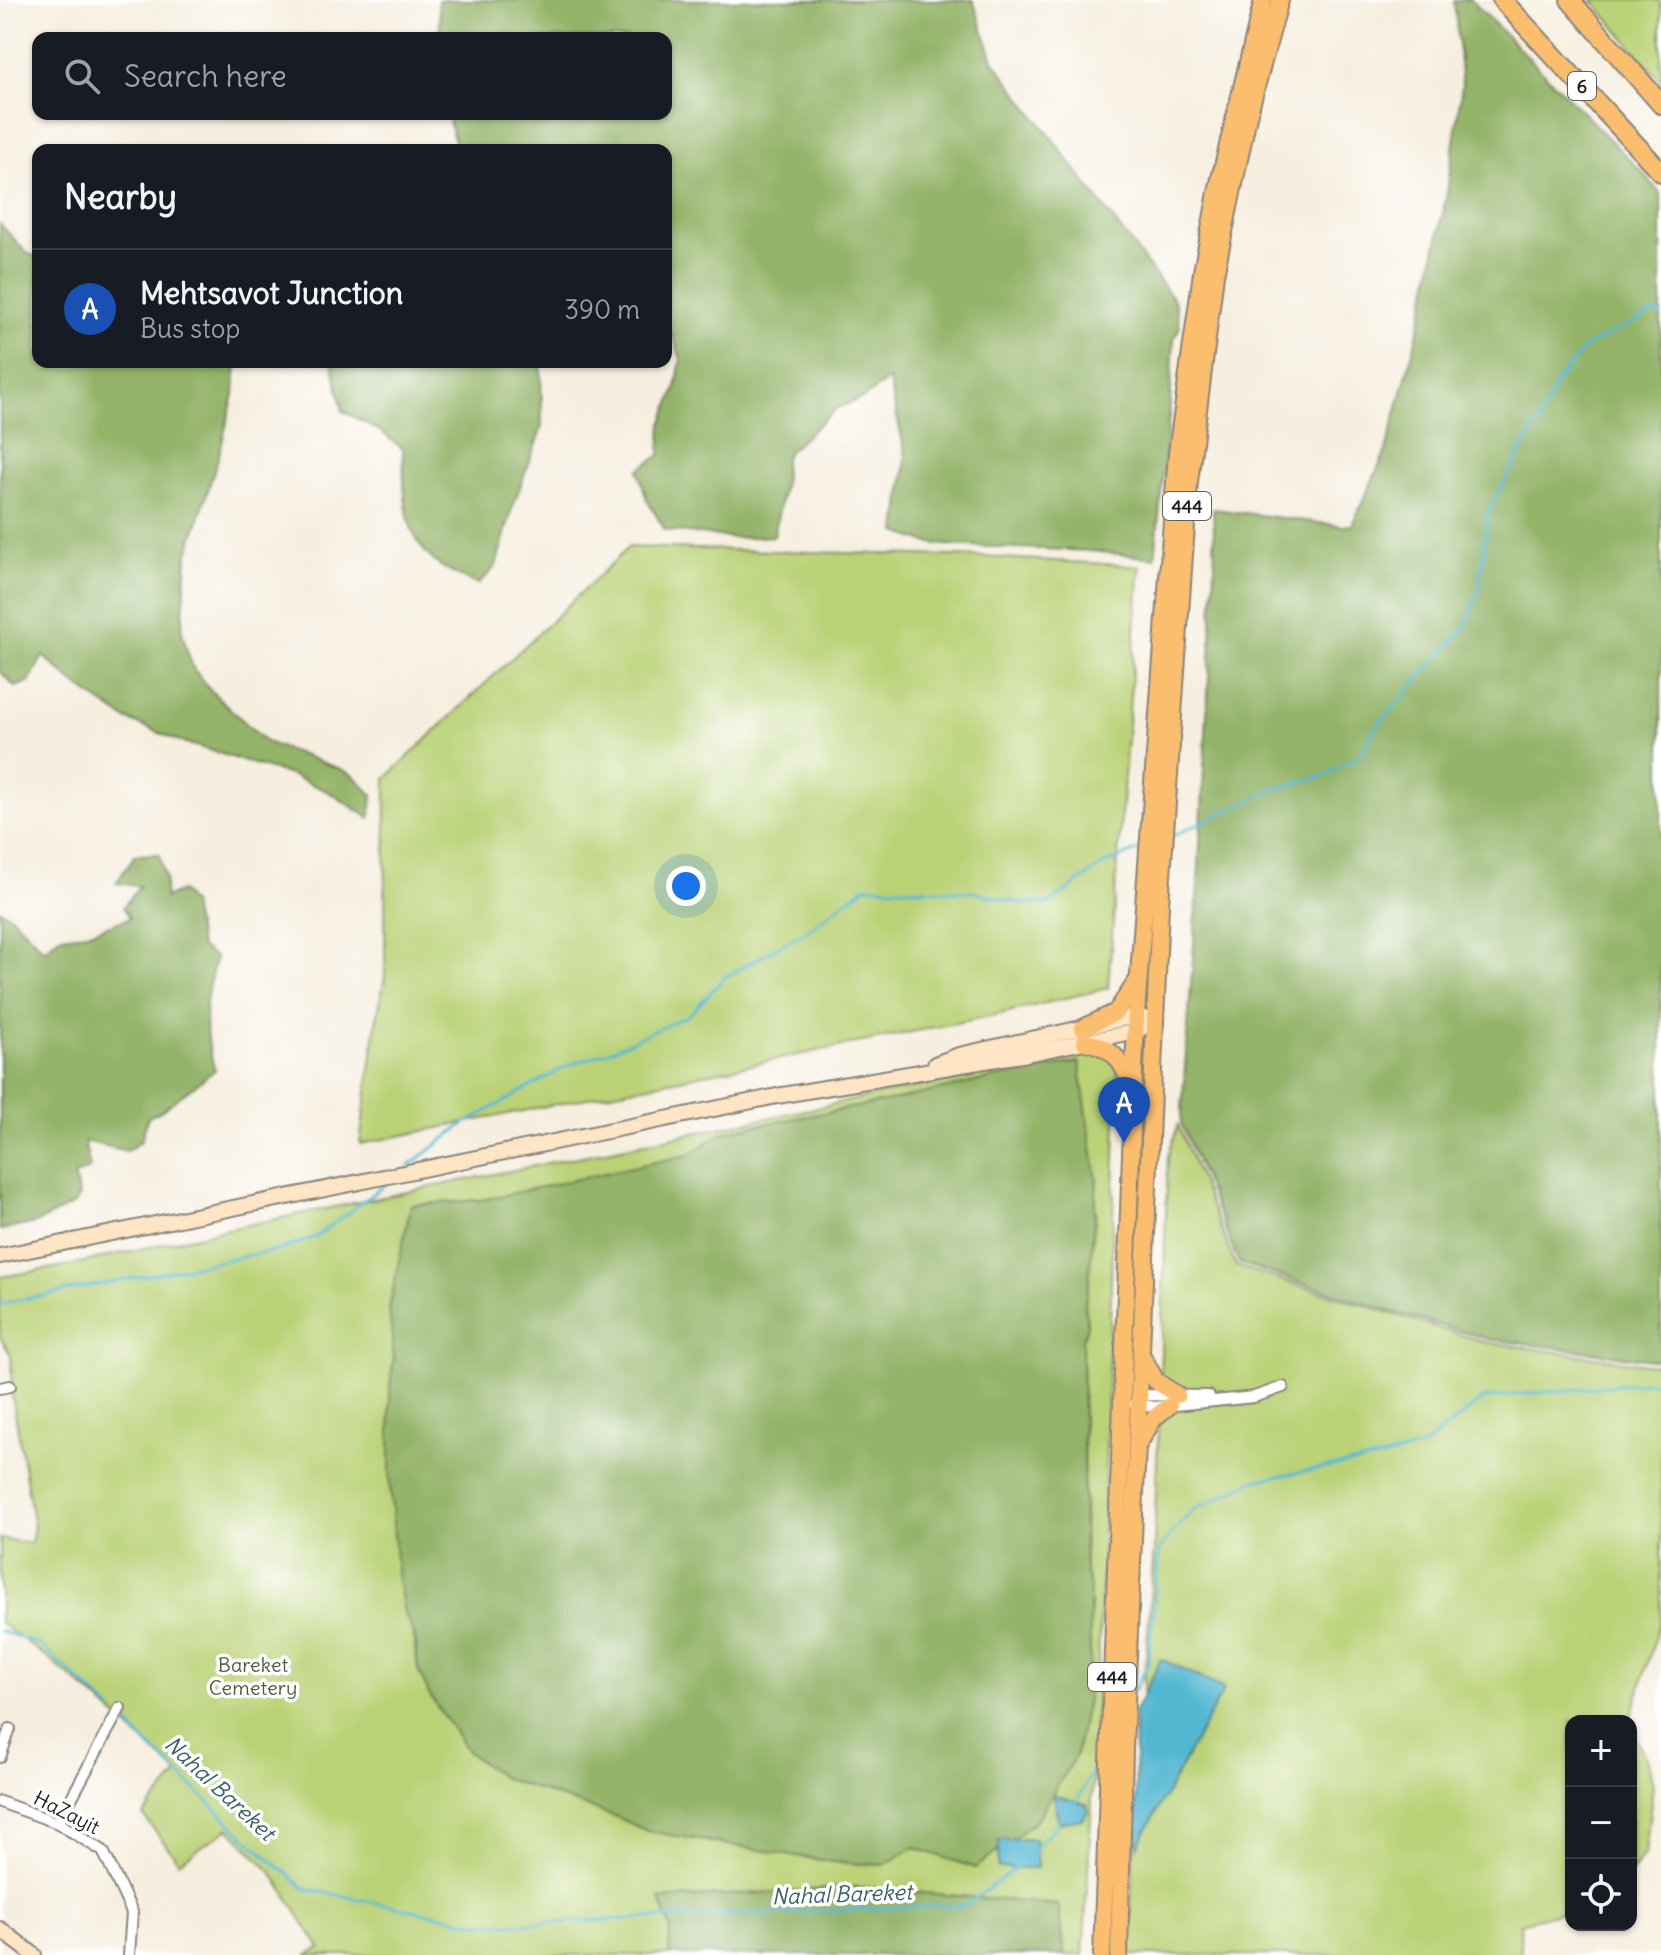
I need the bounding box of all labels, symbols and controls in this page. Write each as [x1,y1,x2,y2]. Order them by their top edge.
search box [32,32,672,120]
icon: search [60,54,104,98]
text: Search here [124,57,287,95]
road number: 6 [1568,72,1596,100]
text: Nearby [64,175,177,218]
text: Mehtsavot Junction [140,274,403,312]
text: A [82,293,98,326]
text: 390 m [564,293,640,326]
text: Bus stop [140,312,240,345]
road number: 444 [1163,492,1211,520]
your location [666,866,706,906]
pin: A [1098,1077,1150,1143]
park label: Bareket Cemetery [209,1652,297,1700]
road number: 444 [1088,1663,1136,1691]
map controls [1565,1715,1637,1931]
button: + [1565,1715,1637,1787]
water label: Nahal Bareket [159,1730,283,1848]
street label: HaZayit [30,1785,104,1839]
button: − [1565,1787,1637,1859]
button: locate [1565,1859,1637,1931]
water label: Nahal Bareket [771,1877,915,1910]

